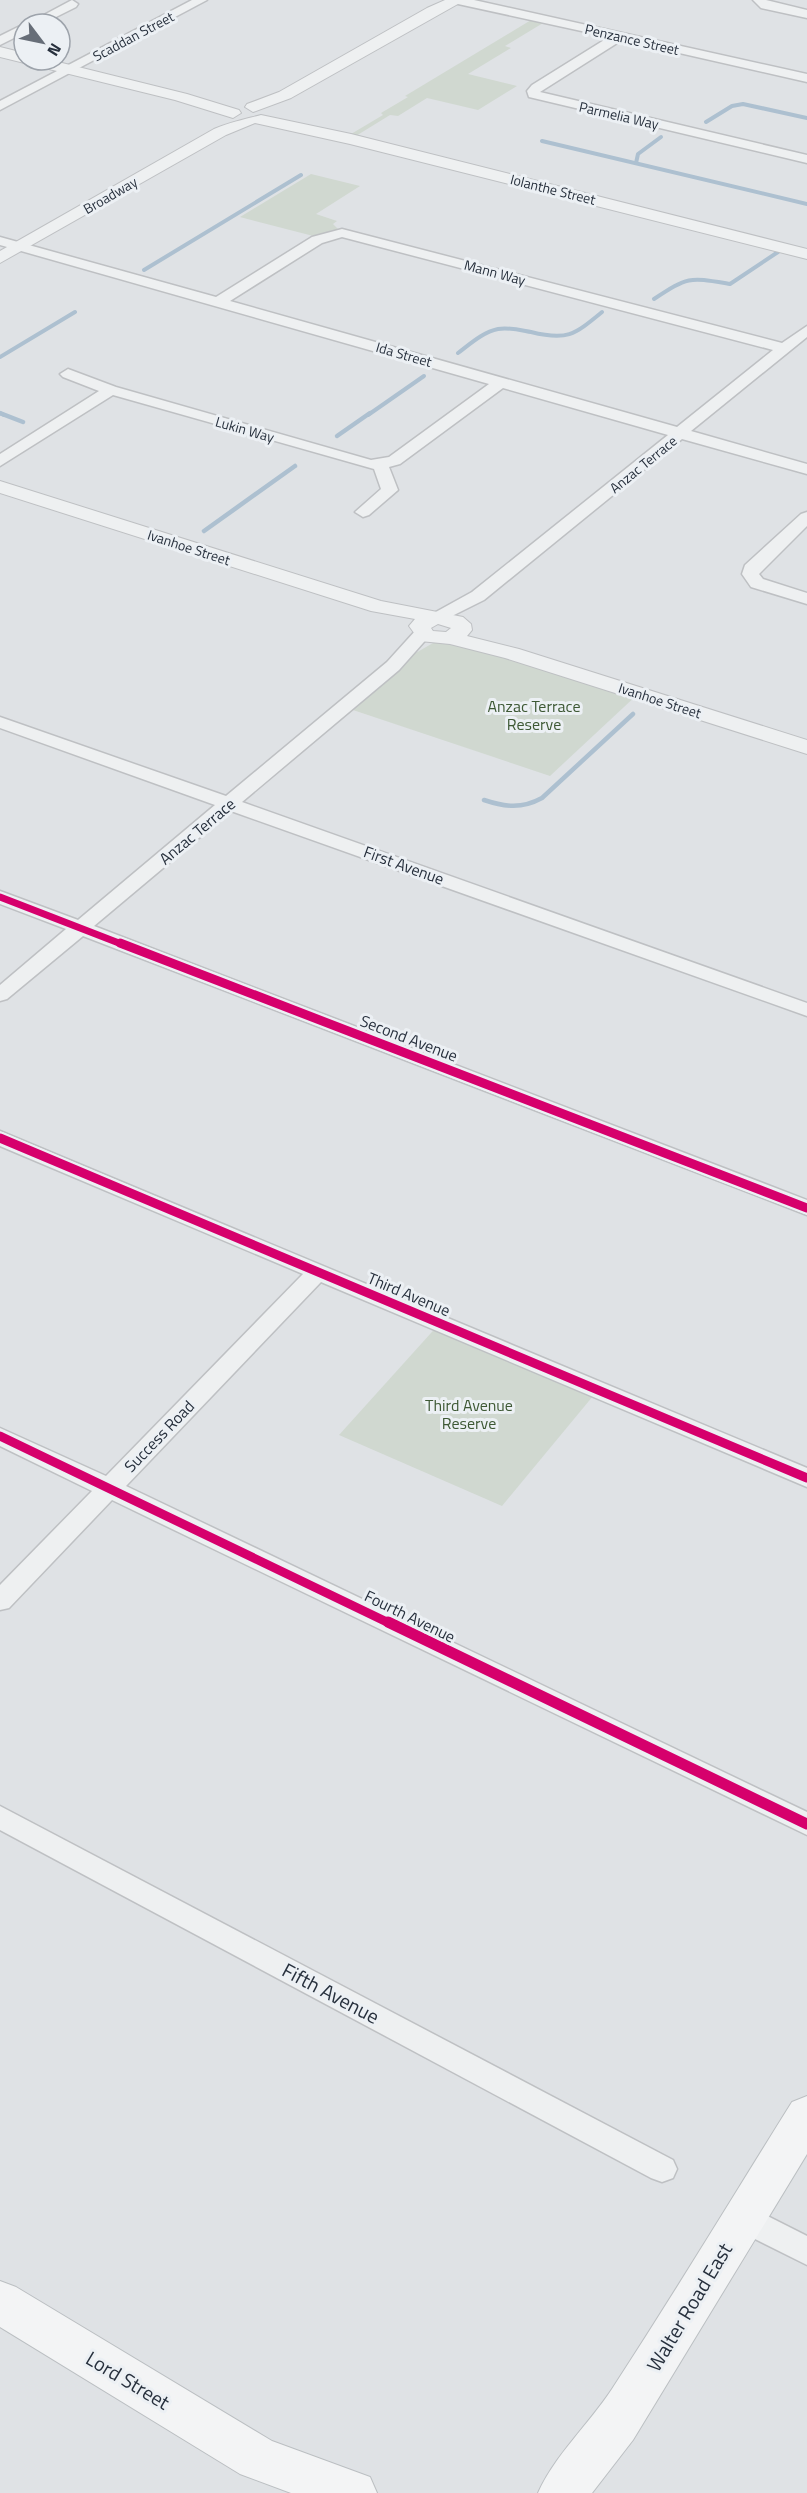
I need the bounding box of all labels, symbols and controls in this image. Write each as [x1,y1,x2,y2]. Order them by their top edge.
street label: Scaddan Street [89,6,177,66]
north arrow [12,12,72,72]
street label: Penzance Street [583,18,681,60]
text: N [42,39,68,61]
street label: Parmelia Way [577,96,661,134]
street label: Iolanthe Street [508,168,598,210]
street label: Broadway [79,171,141,219]
street label: Mann Way [462,254,528,290]
street label: Ida Street [374,336,434,372]
street label: Lukin Way [213,411,277,447]
street label: Anzac Terrace [605,430,681,498]
street label: Ivanhoe Street [145,524,233,570]
street label: Ivanhoe Street [616,677,704,723]
park label: Anzac Terrace Reserve [487,694,581,736]
street label: Anzac Terrace [154,792,240,870]
street label: First Avenue [360,839,448,891]
street label: Second Avenue [357,1008,461,1068]
street label: Third Avenue [364,1266,454,1322]
park label: Third Avenue Reserve [425,1393,513,1435]
street label: Success Road [118,1395,200,1477]
street label: Fourth Avenue [361,1584,459,1648]
street label: Fifth Avenue [277,1954,385,2032]
street label: Walter Road East [638,2237,740,2377]
street label: Lord Street [80,2343,176,2417]

